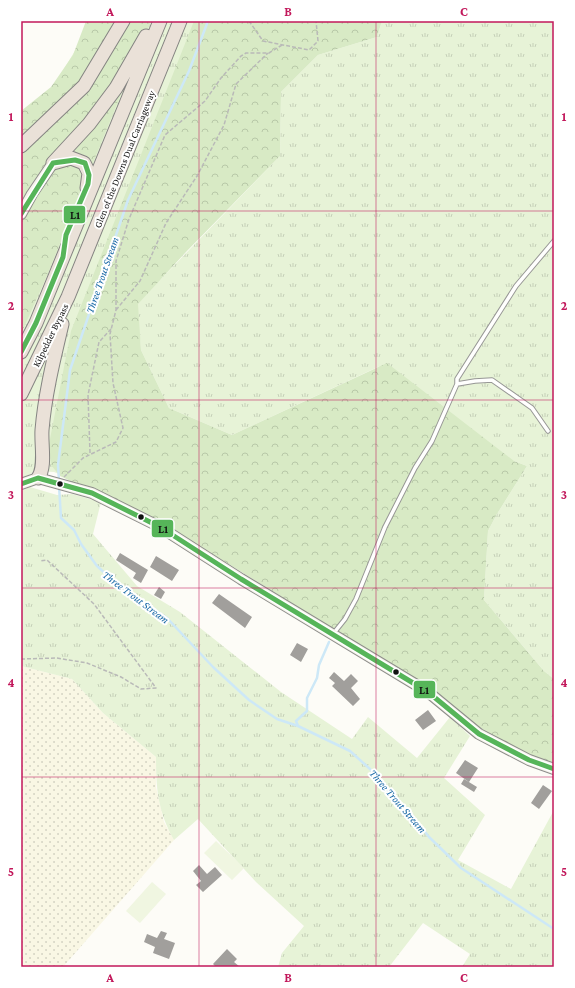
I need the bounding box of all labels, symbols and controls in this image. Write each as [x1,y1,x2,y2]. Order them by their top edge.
text: A [105,4,114,19]
text: B [284,4,292,19]
text: C [460,4,468,19]
street label: Glen of the Downs Dual Carriageway [92,89,157,229]
text: 1 [9,109,14,124]
text: 1 [562,109,567,124]
line badge: L1 [63,205,86,224]
text: L1 [70,209,80,221]
water label: Three Trout Stream [83,235,121,315]
text: 2 [8,298,15,313]
text: 2 [561,298,568,313]
street label: Kilpedder Bypass [30,302,71,369]
unlabelled marker [55,479,65,489]
text: 3 [8,487,14,502]
text: 3 [561,487,567,502]
unlabelled marker [136,512,146,522]
line badge: L1 [151,519,174,538]
text: L1 [158,523,168,535]
water label: Three Trout Stream [100,568,172,626]
unlabelled marker [391,667,401,677]
text: 4 [7,675,15,690]
text: 4 [560,675,568,690]
line badge: L1 [413,680,436,699]
text: L1 [419,684,429,696]
water label: Three Trout Stream [367,767,429,835]
text: 5 [8,864,14,879]
text: 5 [561,864,567,879]
text: A [105,970,114,985]
text: B [284,970,292,985]
text: C [460,970,468,985]

